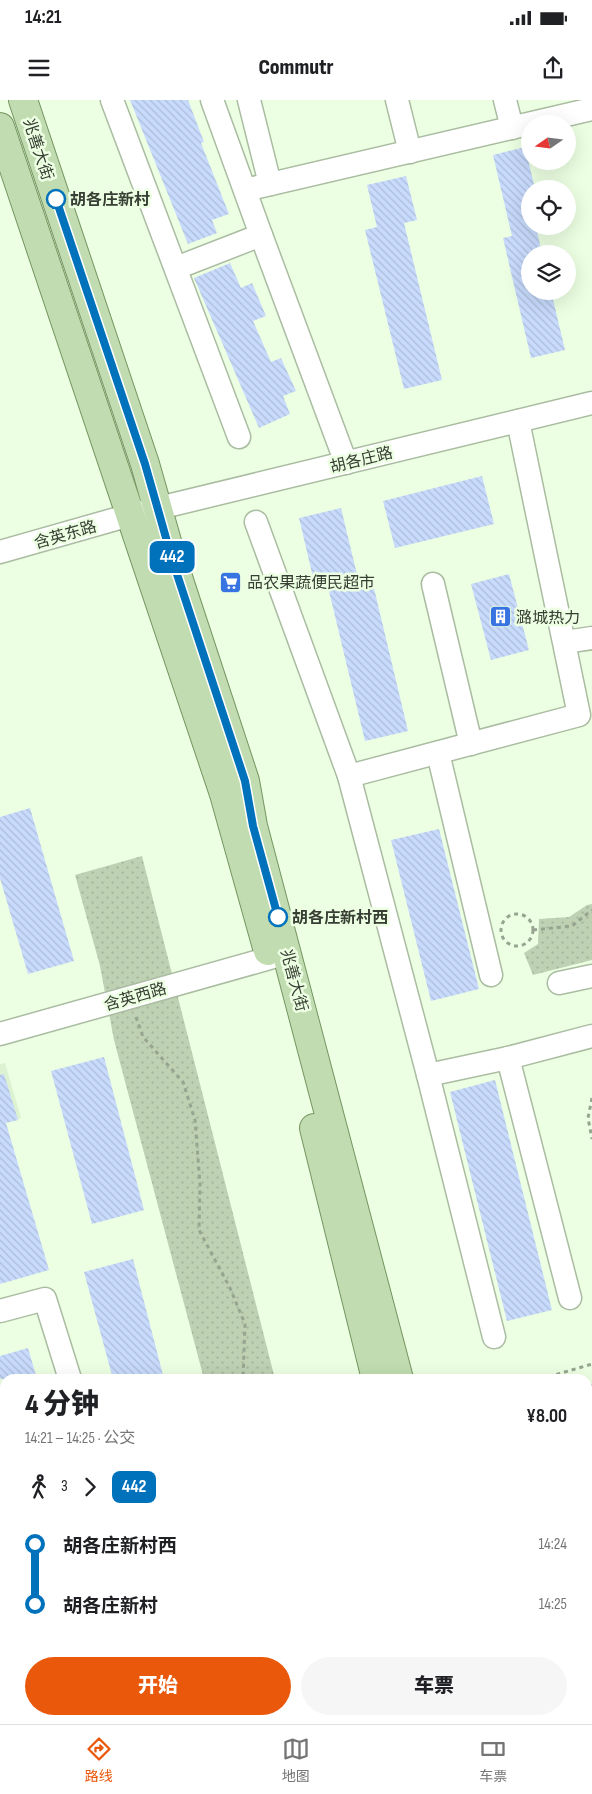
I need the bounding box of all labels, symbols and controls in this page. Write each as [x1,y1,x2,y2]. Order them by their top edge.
text: 14:21 [25,6,61,29]
icon: menu [25,54,53,82]
text: Commutr [258,54,334,81]
icon: share [539,54,567,82]
north arrow [521,115,576,170]
map controls [521,115,576,300]
street label: 兆善大街 [19,116,56,183]
button: locate [521,180,576,235]
marker: 胡各庄新村 [46,189,66,209]
place label: 胡各庄新村 [70,190,150,210]
button: layers [521,245,576,300]
street label: 胡各庄路 [328,443,395,477]
street label: 含英东路 [32,517,99,553]
line badge: 442 [143,541,201,573]
text: 442 [160,546,184,567]
supermarket icon: 品农果蔬便民超市 [219,570,243,594]
place label: 品农果蔬便民超市 [247,574,375,593]
building icon: 潞城热力 [488,605,512,629]
place label: 潞城热力 [516,609,580,628]
marker: 胡各庄新村西 [268,907,288,927]
place label: 胡各庄新村西 [292,908,388,928]
street label: 兆善大街 [276,947,311,1014]
street label: 含英西路 [102,979,169,1015]
text: 4 分钟 [25,1388,99,1421]
text: ¥8.00 [526,1405,567,1428]
text: 14:21 – 14:25 · 公交 [25,1429,135,1448]
icon: walk [25,1473,53,1501]
icon: forward [76,1473,104,1501]
text: 442 [122,1476,146,1497]
text: 3 [61,1477,68,1496]
text: 胡各庄新村西 [63,1535,177,1558]
text: 14:24 [539,1535,567,1554]
text: 胡各庄新村 [63,1595,158,1618]
text: 14:25 [539,1595,567,1614]
button: 开始 [25,1657,291,1715]
button: 车票 [301,1657,567,1715]
tab: 路线 [85,1735,113,1785]
tab: 地图 [282,1735,310,1785]
tab: 车票 [479,1735,507,1785]

